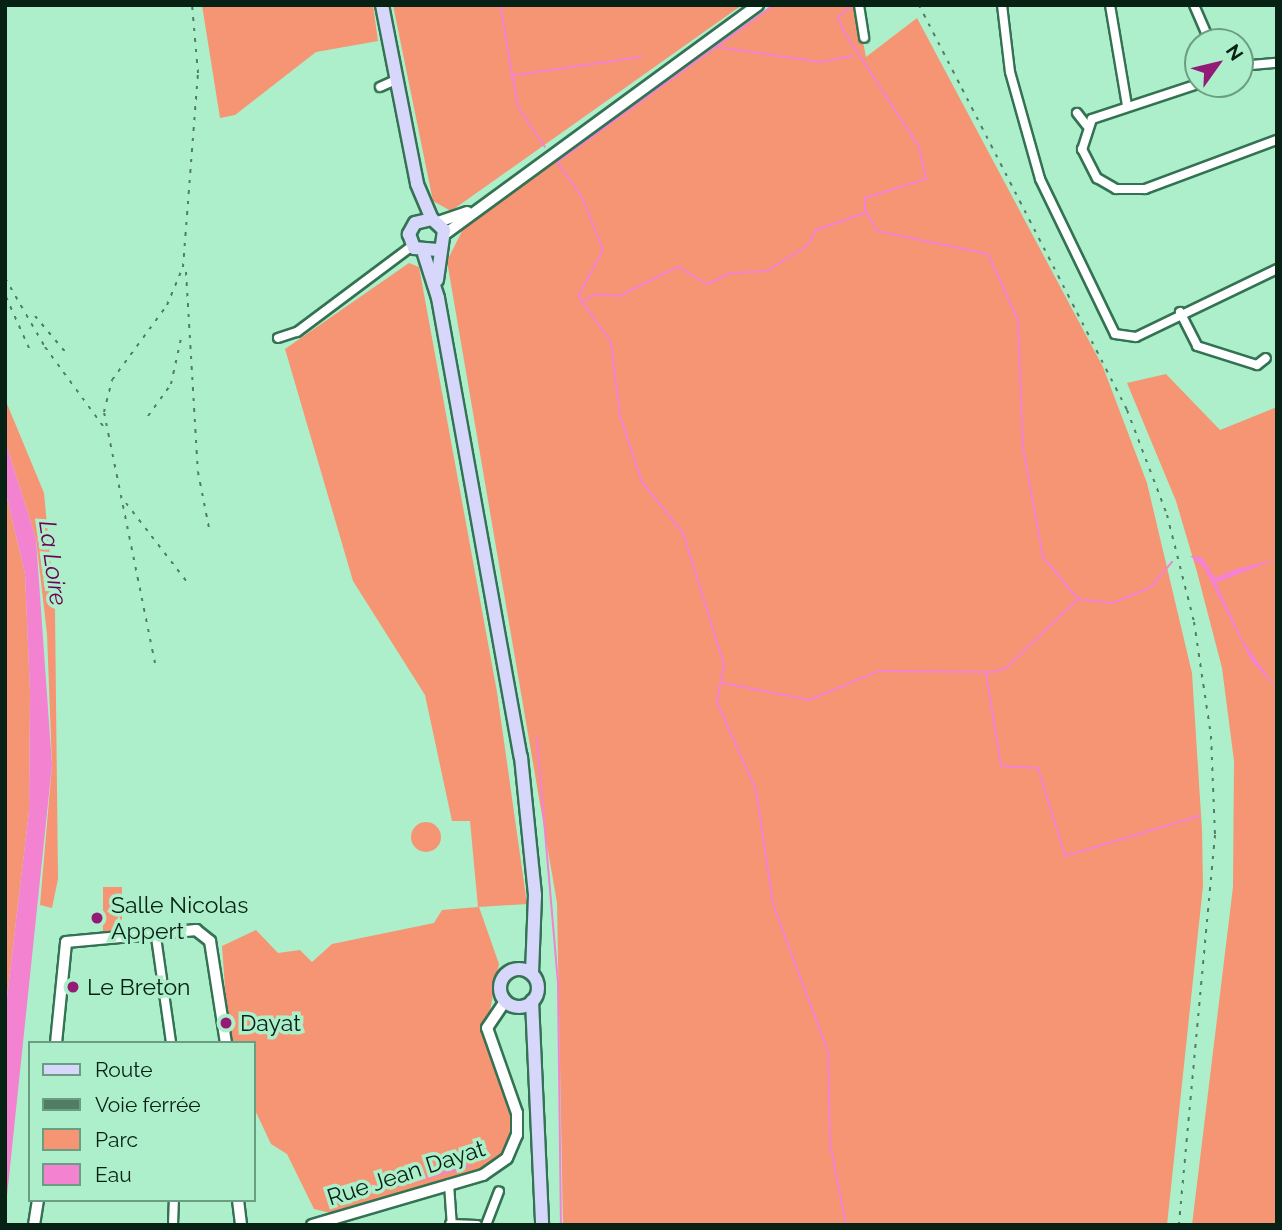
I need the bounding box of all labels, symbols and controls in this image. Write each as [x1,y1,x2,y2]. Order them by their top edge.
north arrow [1184,28,1254,98]
text: N [1222,40,1248,65]
water label: La Loire [33,519,73,607]
place label: Salle Nicolas Appert [111,891,248,945]
marker: Salle Nicolas Appert [89,910,105,926]
place label: Le Breton [87,973,191,1001]
marker: Le Breton [65,979,81,995]
place label: Dayat [240,1009,301,1037]
marker: Dayat [218,1015,234,1031]
legend [28,1041,256,1202]
text: Route [95,1057,153,1082]
text: Voie ferrée [95,1092,201,1117]
text: Parc [95,1127,138,1152]
street label: Rue Jean Dayat [323,1134,489,1212]
text: Eau [95,1162,132,1187]

